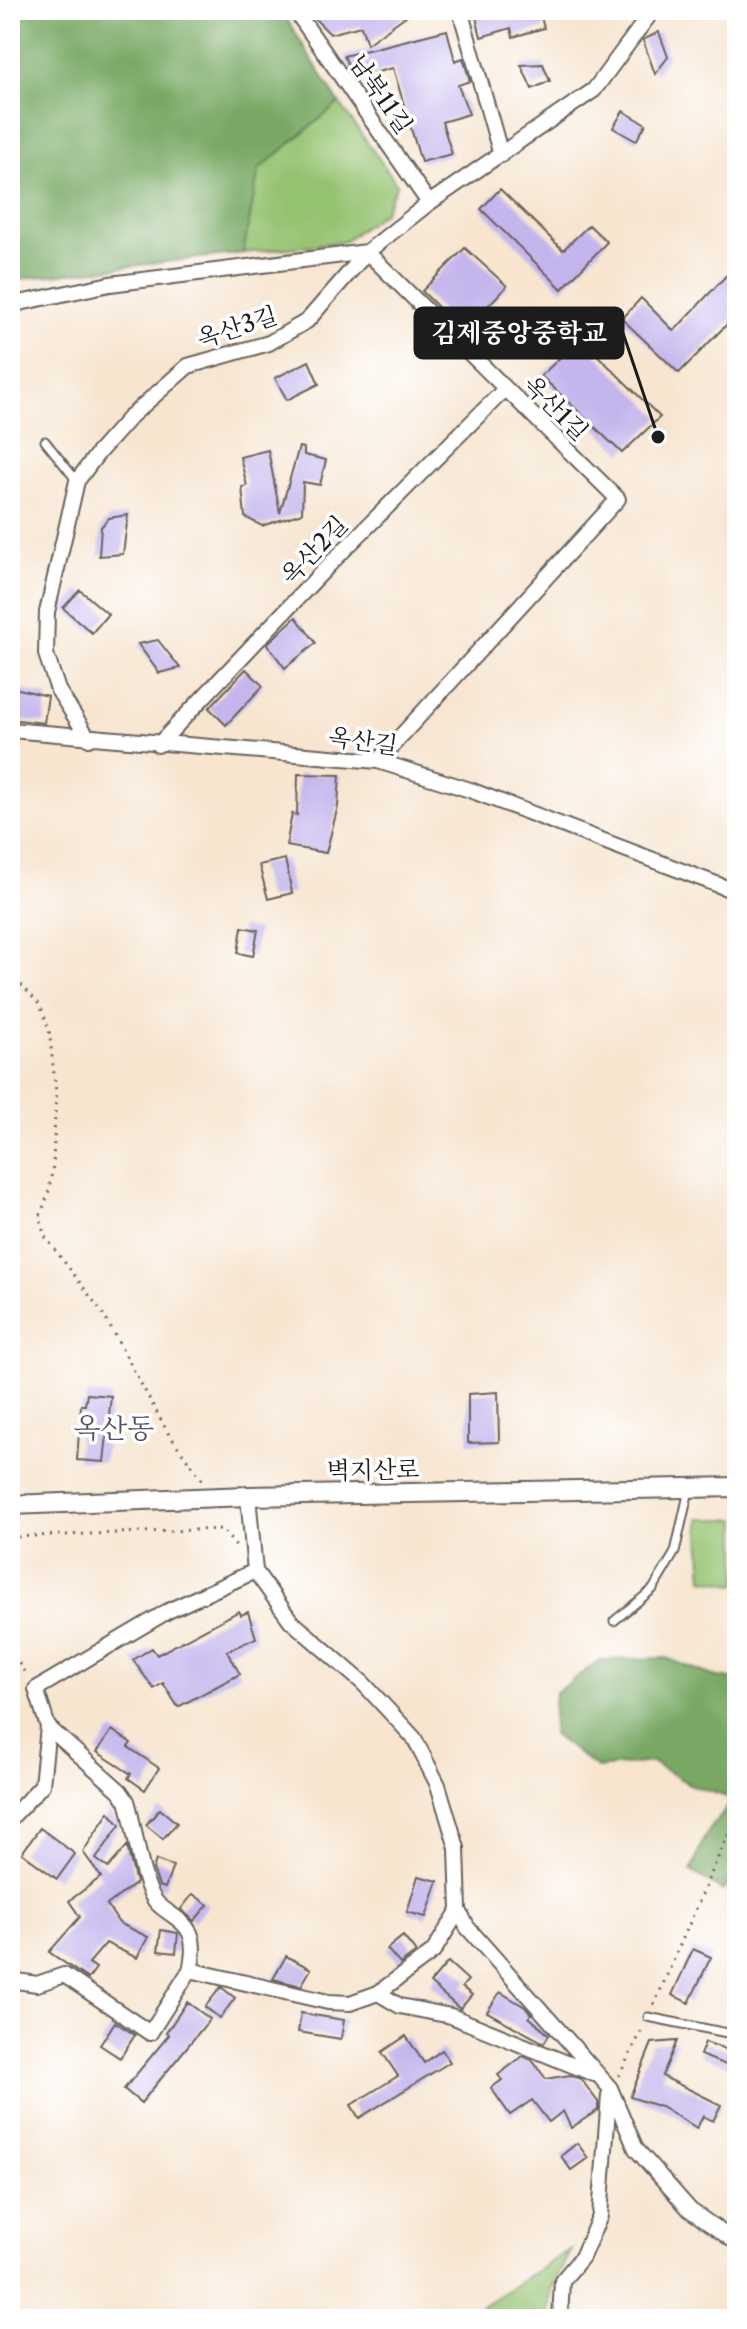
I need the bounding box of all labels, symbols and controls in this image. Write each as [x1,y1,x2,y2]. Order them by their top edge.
street label: 남북11길 [343,49,419,139]
street label: 옥산3길 [193,300,281,354]
callout: 김제중앙중학교 [415,308,623,358]
text: 김제중앙중학교 [431,317,607,349]
street label: 옥산1길 [518,370,594,446]
street label: 옥산2길 [275,510,353,590]
street label: 옥산길 [327,722,399,760]
district label: 옥산동 [73,1411,155,1445]
street label: 벽지산로 [326,1455,420,1485]

